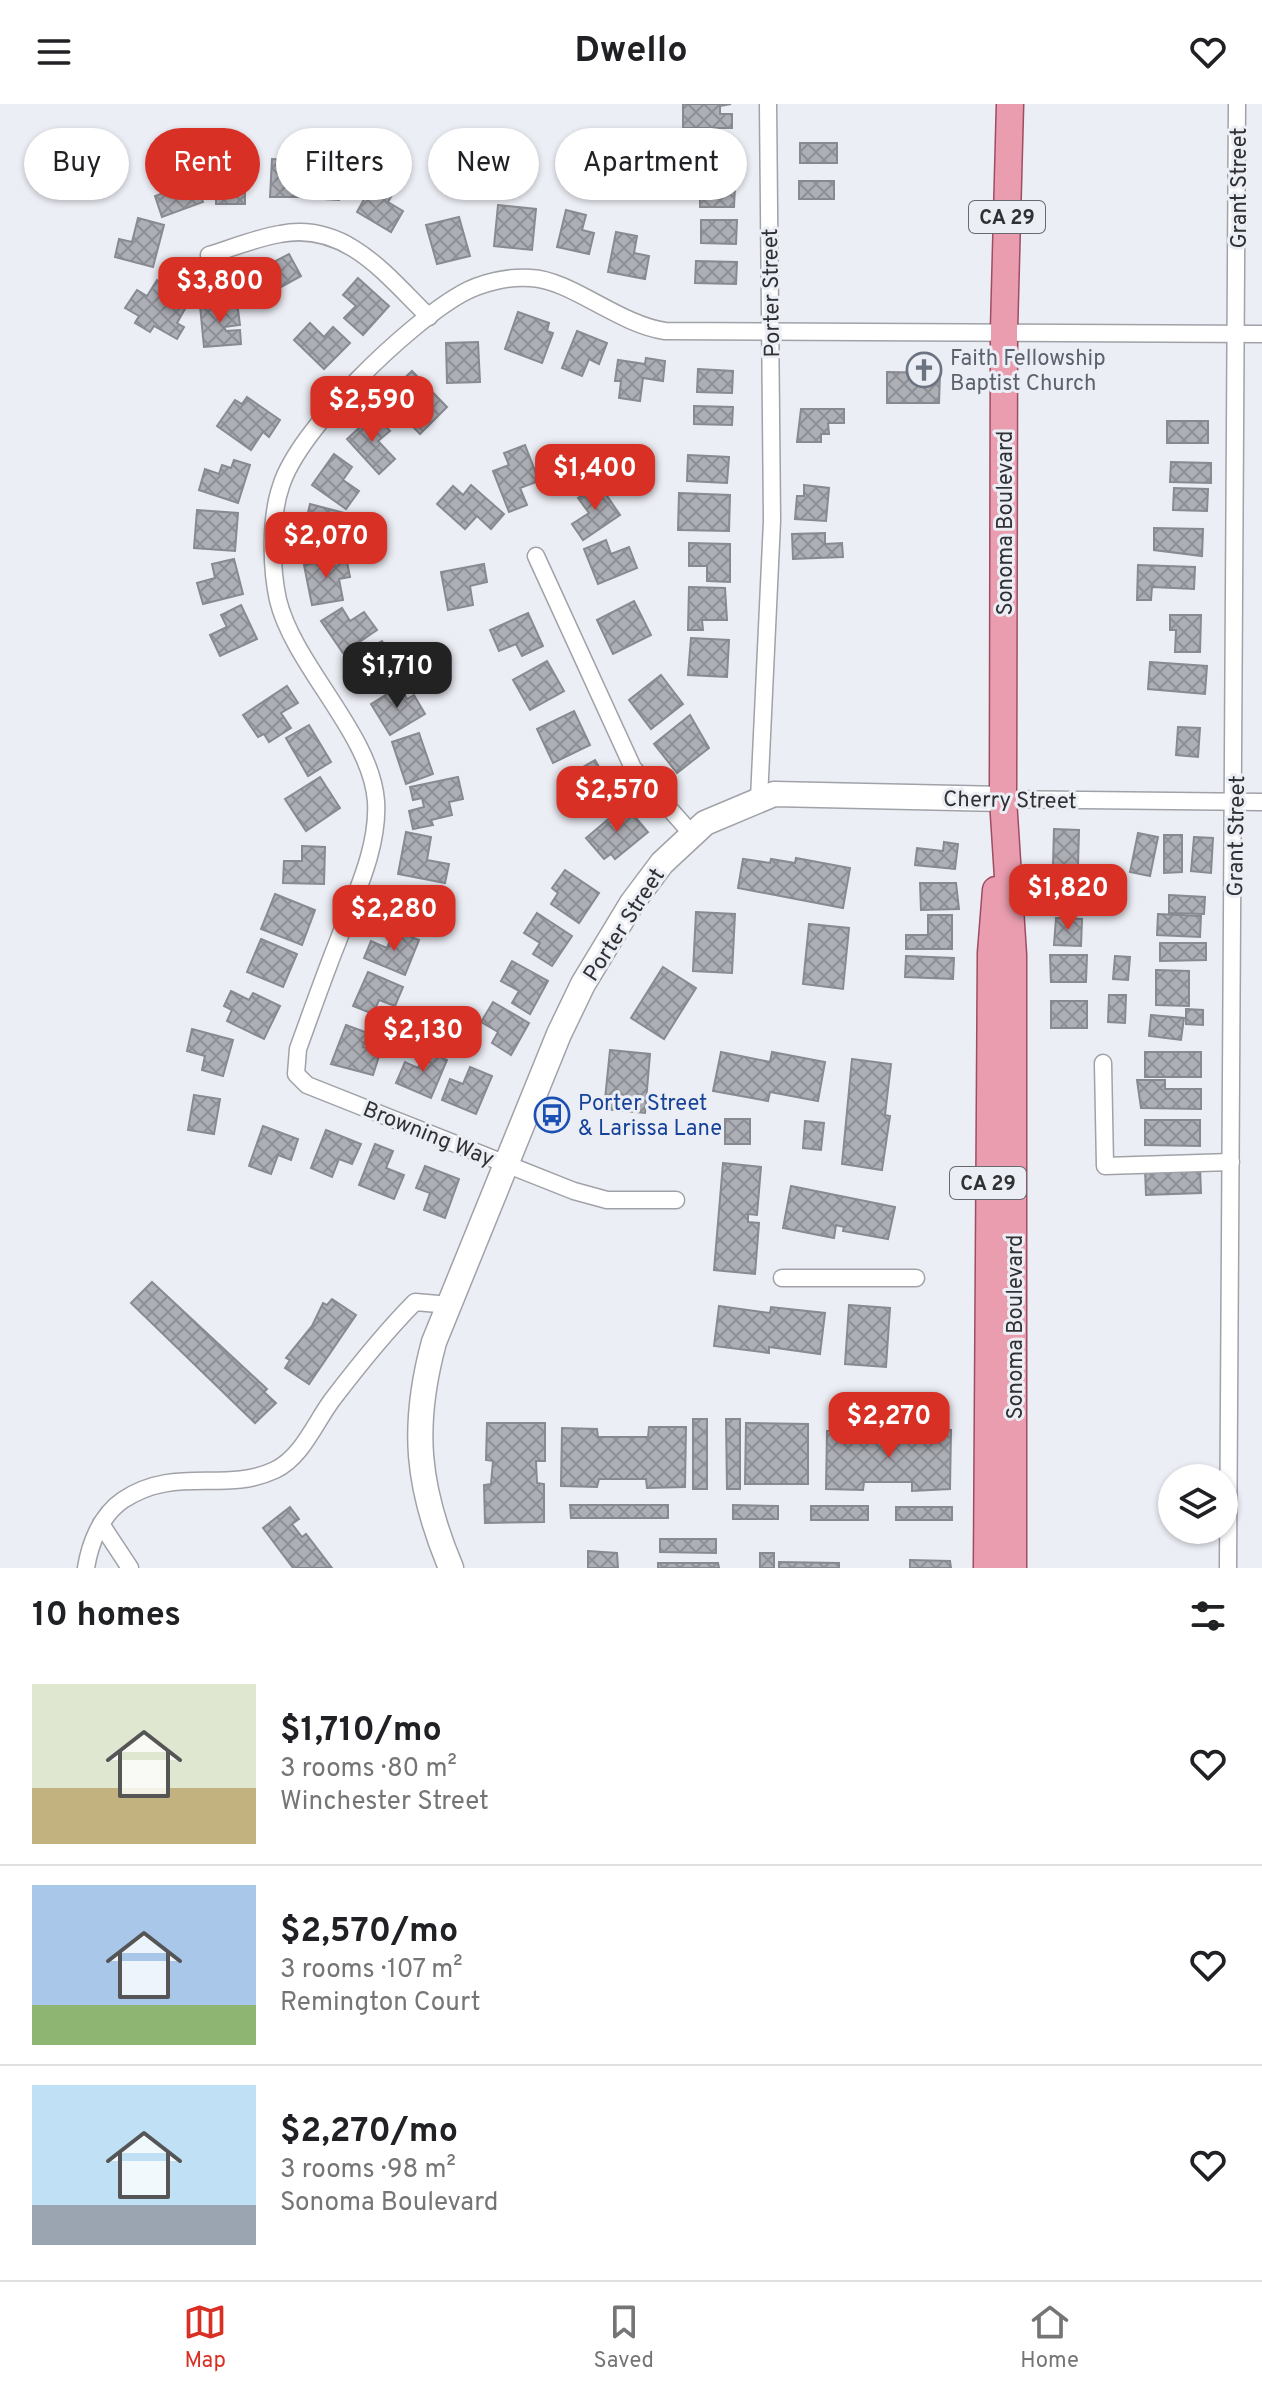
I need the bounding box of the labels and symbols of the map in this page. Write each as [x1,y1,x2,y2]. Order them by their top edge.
street label: Grant Street [1227,127,1254,249]
road number: CA 29 [969,201,1045,233]
street label: Porter Street [758,228,787,358]
pin: $3,800 [155,257,285,325]
place label: Faith Fellowship Baptist Church [950,346,1106,398]
church icon: Faith Fellowship Baptist Church [905,351,943,389]
pin: $2,590 [307,376,437,444]
street label: Sonoma Boulevard [993,431,1020,615]
pin: $1,400 [530,444,660,512]
pin: $2,070 [261,512,391,580]
pin: $1,710 [332,642,462,710]
pin: $2,570 [552,766,682,834]
street label: Grant Street [1223,775,1252,897]
street label: Cherry Street [943,787,1077,816]
street label: Porter Street [579,864,672,987]
pin: $1,820 [1003,864,1133,932]
pin: $2,280 [329,885,459,953]
pin: $2,130 [358,1006,488,1074]
place label: Porter Street & Larissa Lane [578,1091,722,1143]
bus stop icon: Porter Street & Larissa Lane [533,1096,571,1134]
street label: Browning Way [358,1097,498,1174]
road number: CA 29 [950,1167,1026,1199]
street label: Sonoma Boulevard [1003,1235,1030,1419]
pin: $2,270 [824,1392,954,1460]

